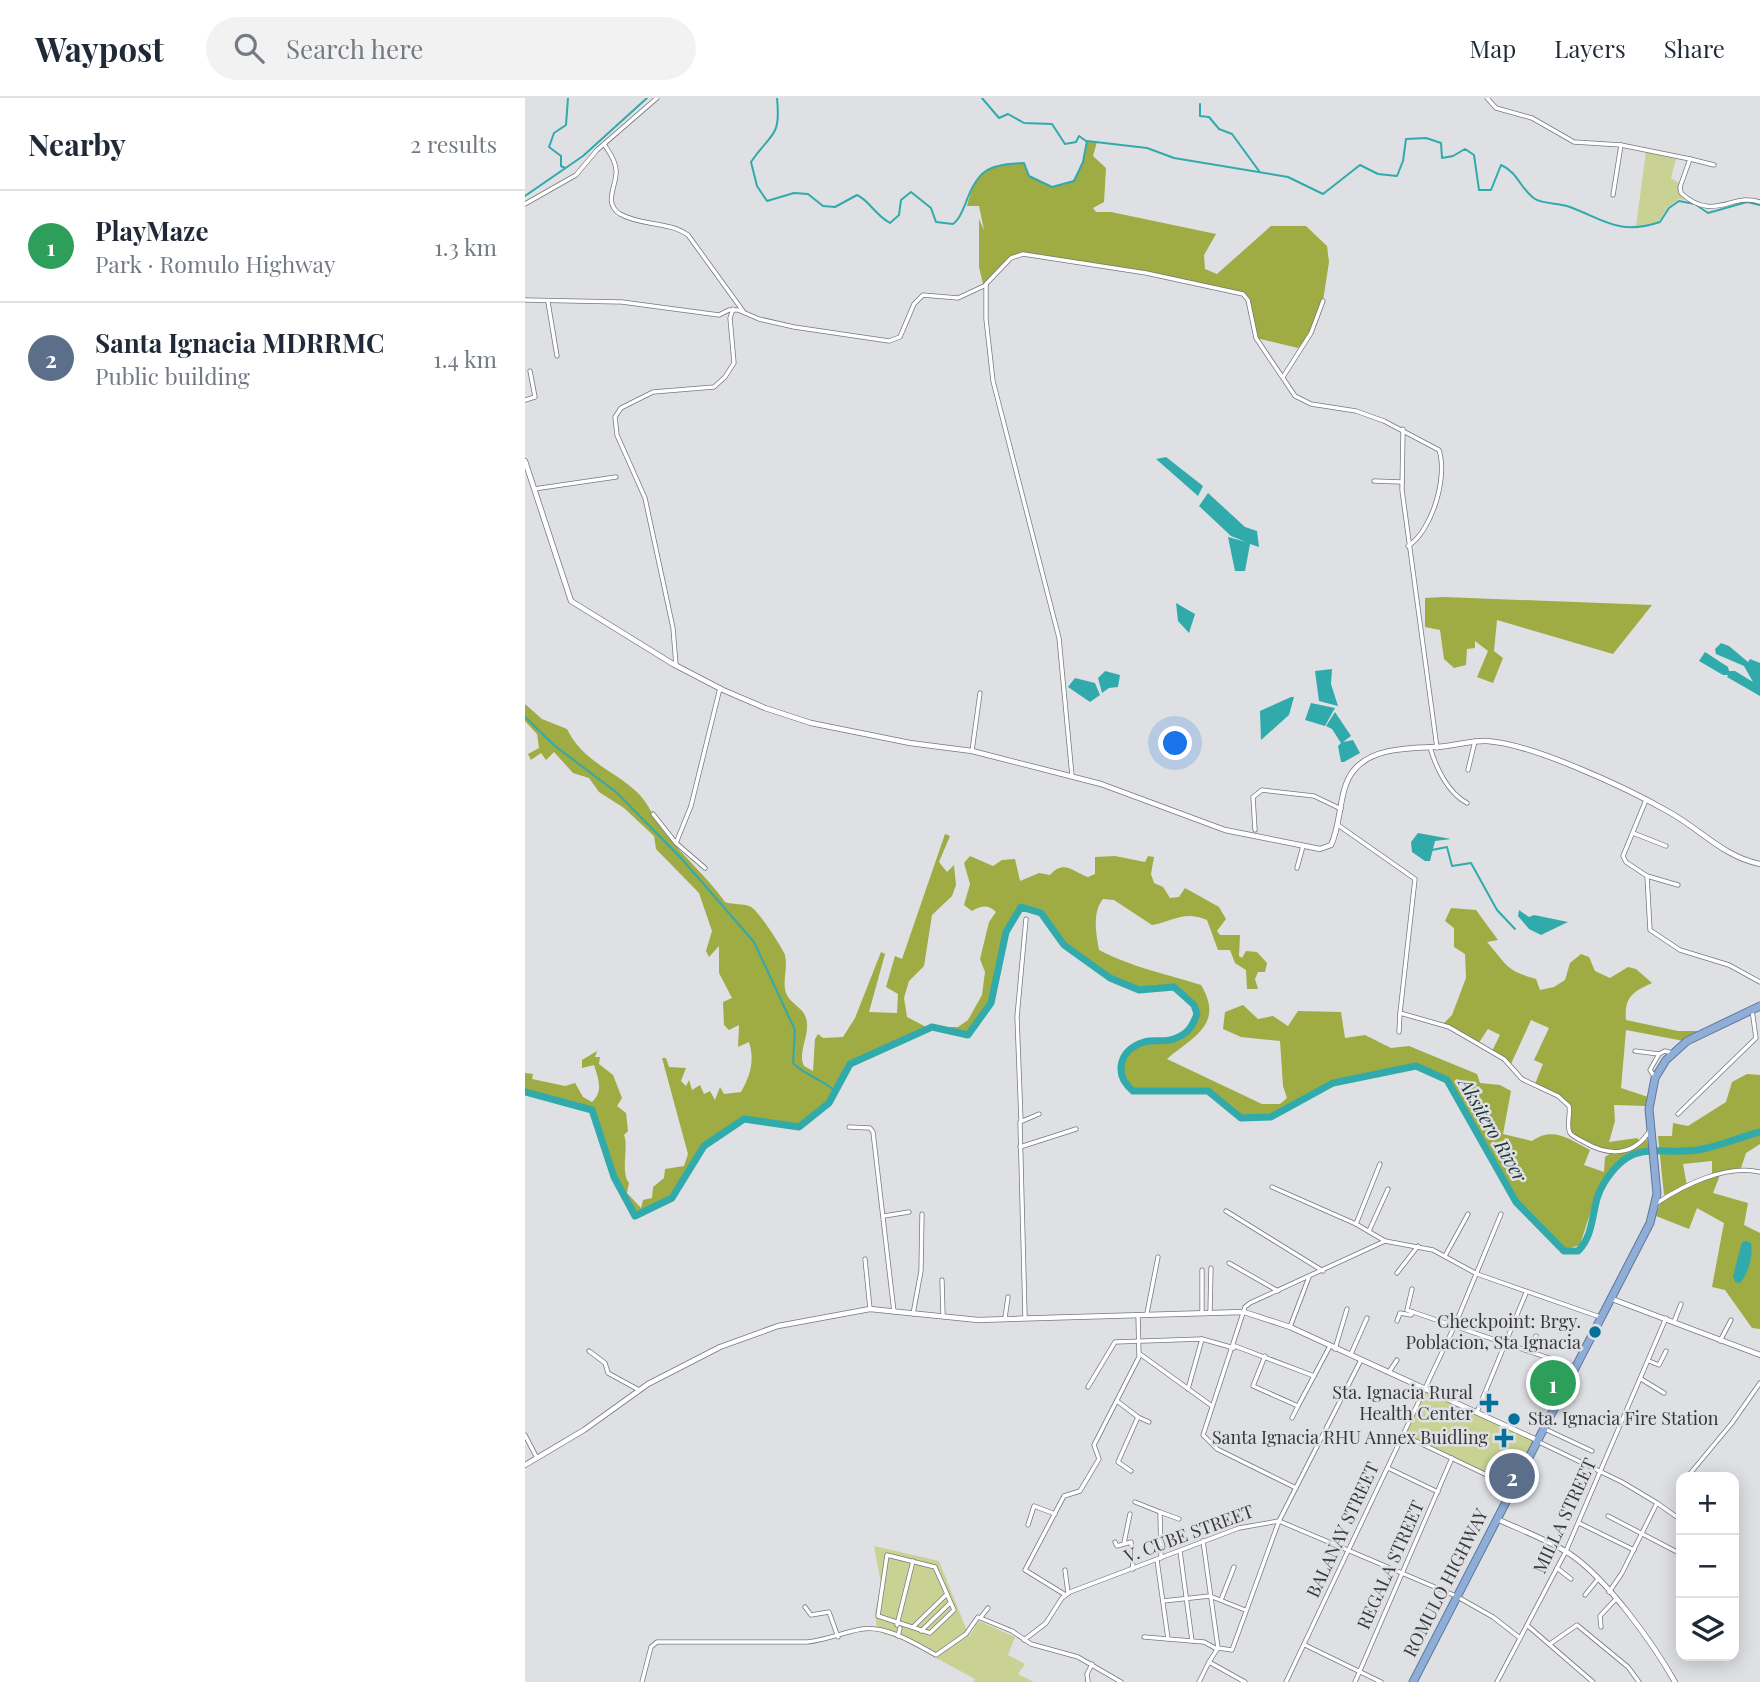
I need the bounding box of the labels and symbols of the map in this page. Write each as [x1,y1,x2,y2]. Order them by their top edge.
your location [1158,726,1192,760]
water label: Aksitero River [1453,1071,1535,1187]
place label: Checkpoint: Brgy. Poblacion, Sta Ignacia [1405,1309,1581,1354]
marker: Checkpoint: Brgy. Poblacion, Sta Ignacia [1587,1324,1603,1340]
pin: 1 [1530,1357,1576,1409]
place label: Sta. Ignacia Rural Health Center [1332,1380,1473,1425]
marker: Sta. Ignacia Rural Health Center [1479,1393,1499,1413]
place label: Sta. Ignacia Fire Station [1528,1406,1719,1430]
marker: Sta. Ignacia Fire Station [1506,1411,1522,1427]
place label: Santa Ignacia RHU Annex Buidling [1212,1425,1488,1449]
marker: Santa Ignacia RHU Annex Buidling [1494,1428,1514,1448]
pin: 2 [1489,1450,1535,1502]
street label: MILLA STREET [1527,1454,1601,1577]
street label: BALANAY STREET [1300,1458,1384,1601]
street label: REGALA STREET [1351,1497,1429,1633]
street label: V. CUBE STREET [1120,1499,1257,1568]
street label: ROMULO HIGHWAY [1397,1504,1493,1661]

